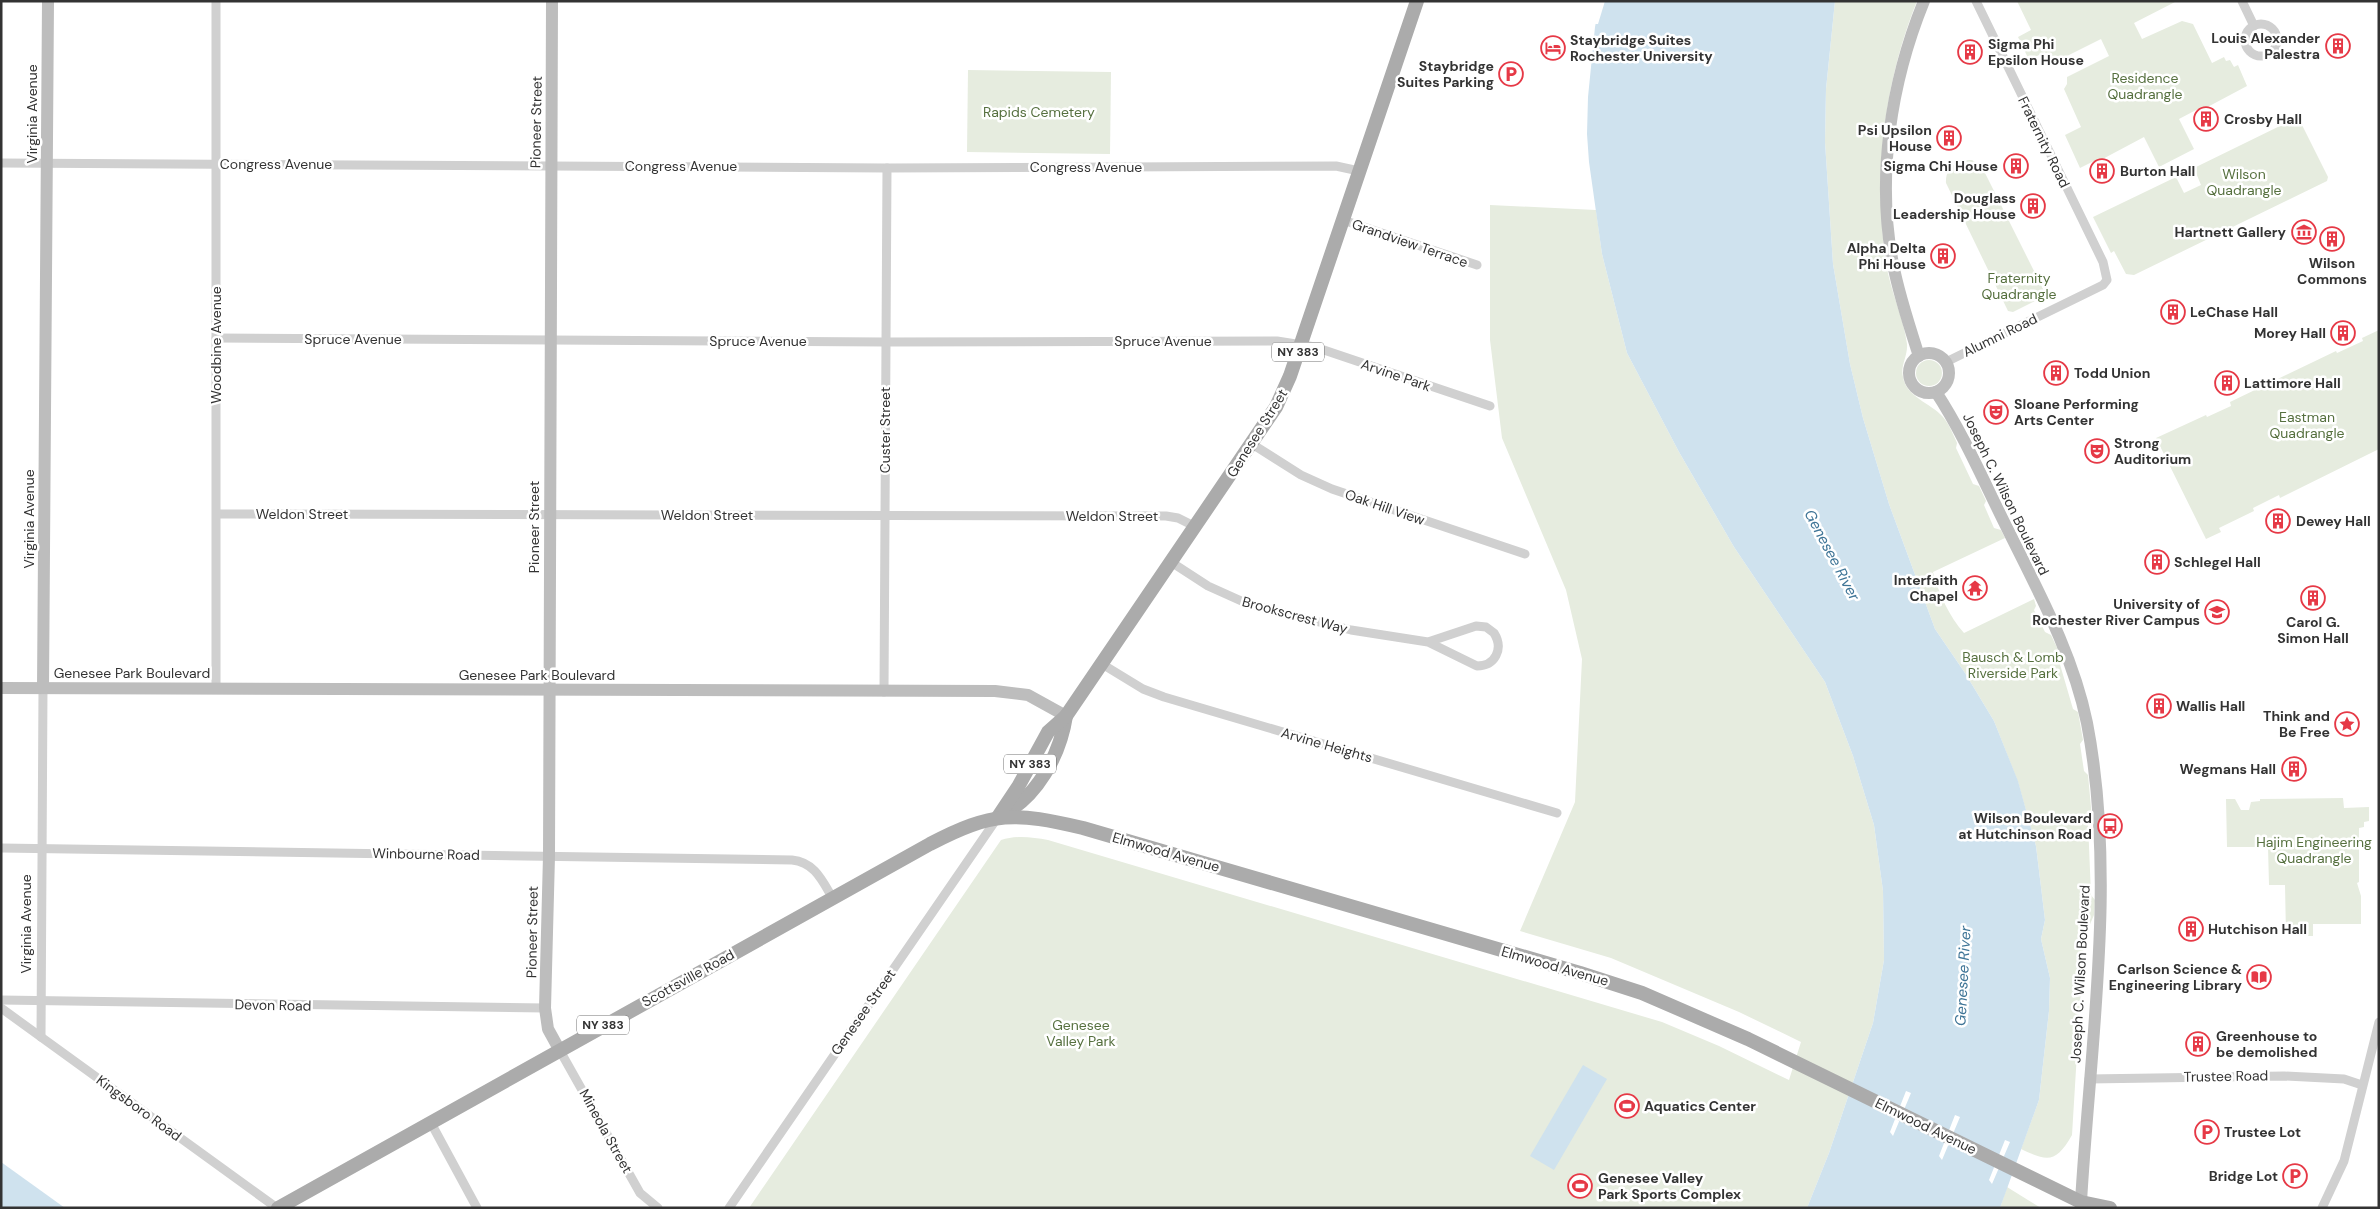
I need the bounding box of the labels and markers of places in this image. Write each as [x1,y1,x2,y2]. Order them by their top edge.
place label: Louis Alexander Palestra [2211,29,2320,63]
place label: Staybridge Suites Rochester University [1570,31,1713,65]
building icon: Louis Alexander Palestra [2325,33,2351,59]
hotel icon: Staybridge Suites Rochester University [1540,35,1566,61]
place label: Sigma Phi Epsilon House [1988,35,2084,69]
building icon: Sigma Phi Epsilon House [1957,39,1983,65]
place label: Staybridge Suites Parking [1397,57,1494,91]
parking icon: Staybridge Suites Parking [1498,61,1524,87]
building icon: Crosby Hall [2193,106,2219,132]
place label: Crosby Hall [2224,110,2302,128]
place label: Psi Upsilon House [1858,121,1932,155]
building icon: Psi Upsilon House [1936,125,1962,151]
building icon: Sigma Chi House [2003,153,2029,179]
place label: Sigma Chi House [1884,157,1998,175]
building icon: Burton Hall [2089,158,2115,184]
place label: Burton Hall [2120,162,2195,180]
place label: Douglass Leadership House [1893,189,2016,223]
building icon: Douglass Leadership House [2020,193,2046,219]
museum icon: Hartnett Gallery [2291,219,2317,245]
place label: Hartnett Gallery [2174,223,2287,241]
building icon: Wilson Commons [2319,226,2345,252]
place label: Alpha Delta Phi House [1847,239,1926,273]
building icon: Alpha Delta Phi House [1930,243,1956,269]
place label: Wilson Commons [2297,254,2367,288]
building icon: LeChase Hall [2160,299,2186,325]
place label: LeChase Hall [2190,303,2278,321]
building icon: Morey Hall [2330,320,2356,346]
place label: Morey Hall [2254,324,2326,342]
building icon: Todd Union [2043,360,2069,386]
place label: Todd Union [2074,364,2151,382]
building icon: Lattimore Hall [2214,370,2240,396]
place label: Lattimore Hall [2244,374,2341,392]
place label: Sloane Performing Arts Center [2014,395,2139,429]
theatre icon: Sloane Performing Arts Center [1983,399,2009,425]
place label: Strong Auditorium [2114,434,2191,468]
theatre icon: Strong Auditorium [2084,438,2110,464]
building icon: Dewey Hall [2265,508,2291,534]
place label: Dewey Hall [2296,512,2371,530]
building icon: Schlegel Hall [2144,549,2170,575]
place label: Schlegel Hall [2174,553,2261,571]
place label: Interfaith Chapel [1894,571,1958,605]
temple icon: Interfaith Chapel [1962,575,1988,601]
building icon: Carol G. Simon Hall [2300,585,2326,611]
place label: University of Rochester River Campus [2032,595,2200,629]
school or university icon: University of Rochester River Campus [2204,599,2230,625]
place label: Carol G. Simon Hall [2277,613,2349,647]
building icon: Wallis Hall [2146,693,2172,719]
place label: Wallis Hall [2176,697,2245,715]
place label: Think and Be Free [2263,707,2330,741]
place icon: Think and Be Free [2334,711,2360,737]
building icon: Wegmans Hall [2281,756,2307,782]
place label: Wegmans Hall [2179,760,2276,778]
place label: Wilson Boulevard at Hutchinson Road [1958,809,2092,843]
bus stop icon: Wilson Boulevard at Hutchinson Road [2097,813,2123,839]
building icon: Hutchison Hall [2178,916,2204,942]
place label: Hutchison Hall [2208,920,2307,938]
place label: Carlson Science & Engineering Library [2109,960,2243,994]
library icon: Carlson Science & Engineering Library [2246,964,2272,990]
place label: Greenhouse to be demolished [2216,1027,2317,1061]
building icon: Greenhouse to be demolished [2185,1031,2211,1057]
sports icon: Aquatics Center [1614,1093,1640,1119]
place label: Aquatics Center [1644,1097,1756,1115]
parking icon: Trustee Lot [2194,1119,2220,1145]
place label: Trustee Lot [2224,1123,2301,1141]
parking icon: Bridge Lot [2282,1163,2308,1189]
place label: Bridge Lot [2209,1167,2278,1185]
place label: Genesee Valley Park Sports Complex [1598,1169,1741,1203]
sports icon: Genesee Valley Park Sports Complex [1567,1173,1593,1199]

